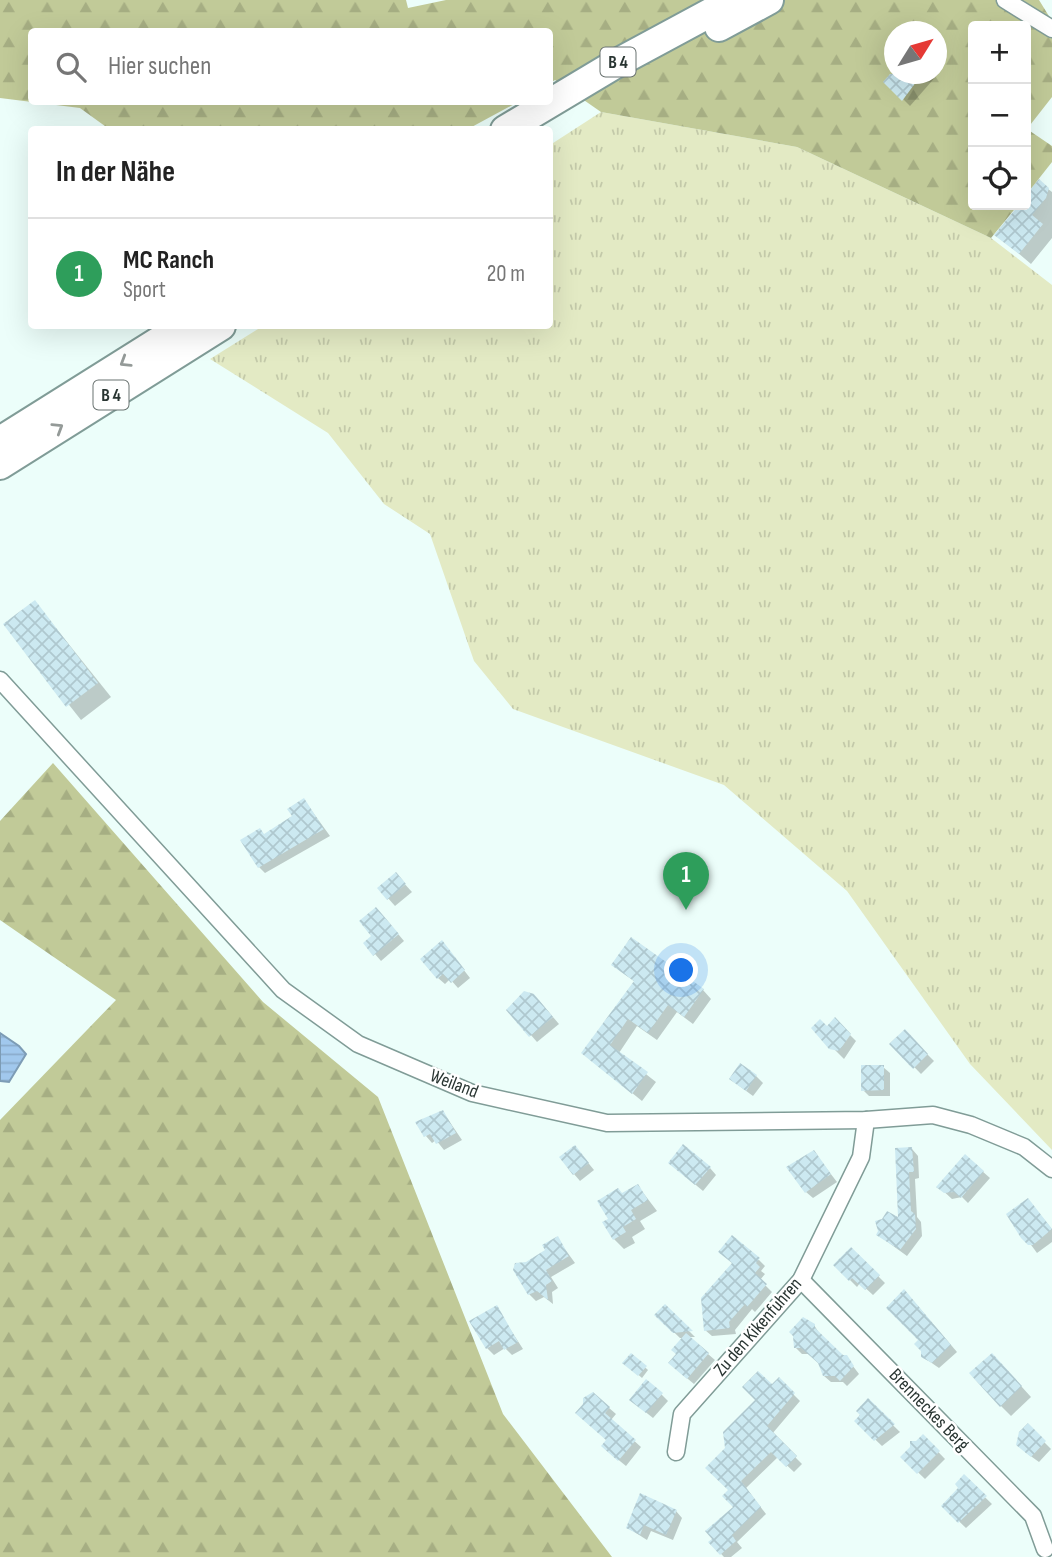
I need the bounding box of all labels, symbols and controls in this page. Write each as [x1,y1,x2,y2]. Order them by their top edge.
north arrow [884,21,947,84]
map controls [968,21,1031,210]
button: + [968,21,1031,84]
search box [28,28,553,105]
icon: search [52,48,90,86]
road number: B 4 [600,48,636,76]
text: Hier suchen [108,51,211,82]
button: − [968,84,1031,147]
button: locate [968,147,1031,210]
text: In der Nähe [56,154,175,190]
text: MC Ranch [123,245,214,276]
text: 1 [74,260,84,288]
text: 20 m [487,260,525,288]
text: Sport [123,276,166,304]
one-way arrow [120,353,133,366]
road number: B 4 [94,380,128,410]
one-way arrow [50,423,63,436]
pin: 1 [663,852,709,910]
your location [664,953,698,987]
street label: Weiland [426,1064,482,1104]
street label: Zu den Kikenfuhren [709,1273,807,1381]
street label: Brenneckes Berg [884,1364,974,1456]

